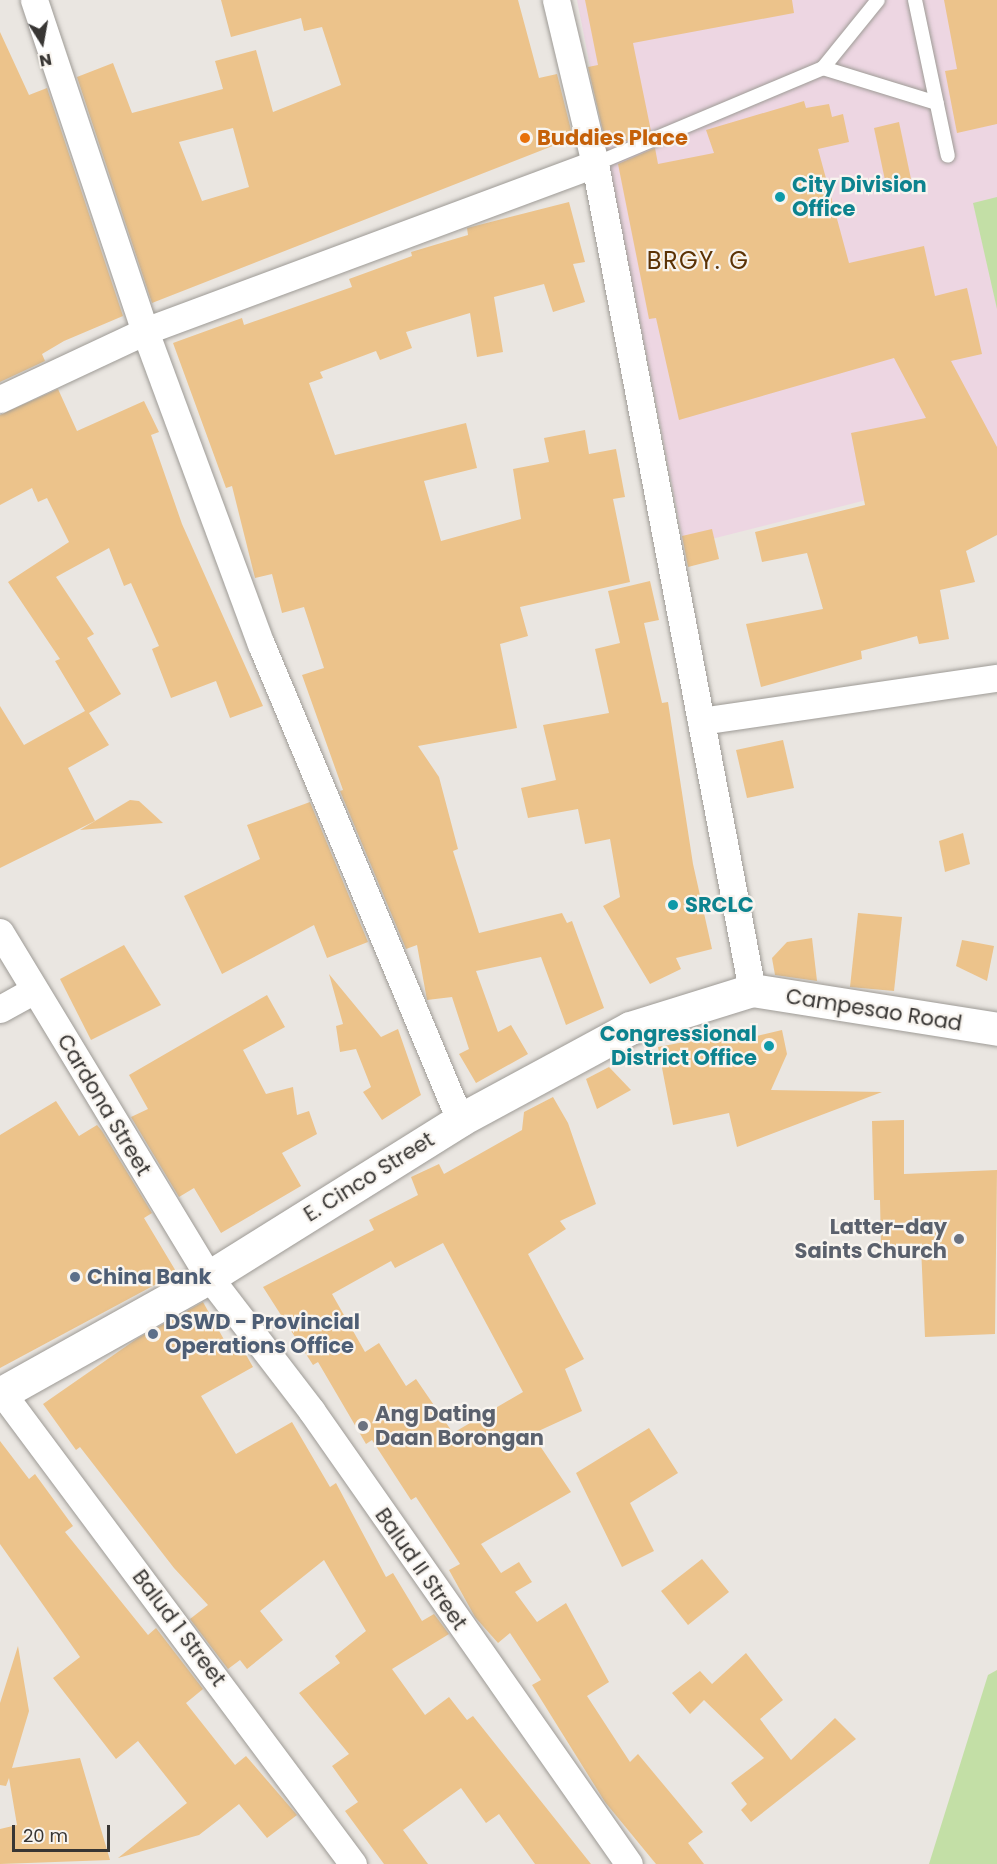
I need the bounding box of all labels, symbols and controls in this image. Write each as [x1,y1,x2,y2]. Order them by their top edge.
north arrow [12,12,72,72]
text: N [37,48,54,73]
place label: Buddies Place [537,125,688,151]
marker: Buddies Place [518,131,532,145]
place label: City Division Office [792,172,927,222]
marker: City Division Office [773,190,787,204]
district label: BRGY. G [647,247,749,275]
place label: SRCLC [685,892,754,918]
marker: SRCLC [666,898,680,912]
street label: Campesao Road [784,984,964,1036]
place label: Congressional District Office [600,1021,757,1071]
street label: Cardona Street [52,1030,156,1180]
marker: Congressional District Office [762,1039,776,1053]
street label: E. Cinco Street [299,1127,439,1227]
place label: Latter-day Saints Church [795,1214,947,1264]
marker: Latter-day Saints Church [952,1232,966,1246]
place label: China Bank [87,1264,211,1290]
marker: China Bank [68,1270,82,1284]
place label: DSWD - Provincial Operations Office [165,1309,360,1359]
marker: DSWD - Provincial Operations Office [146,1327,160,1341]
place label: Ang Dating Daan Borongan [375,1401,544,1451]
marker: Ang Dating Daan Borongan [356,1419,370,1433]
street label: Balud II Street [370,1503,472,1635]
street label: Balud 1 Street [127,1565,231,1691]
scale bar [15,1813,112,1851]
text: 20 m [23,1823,68,1848]

